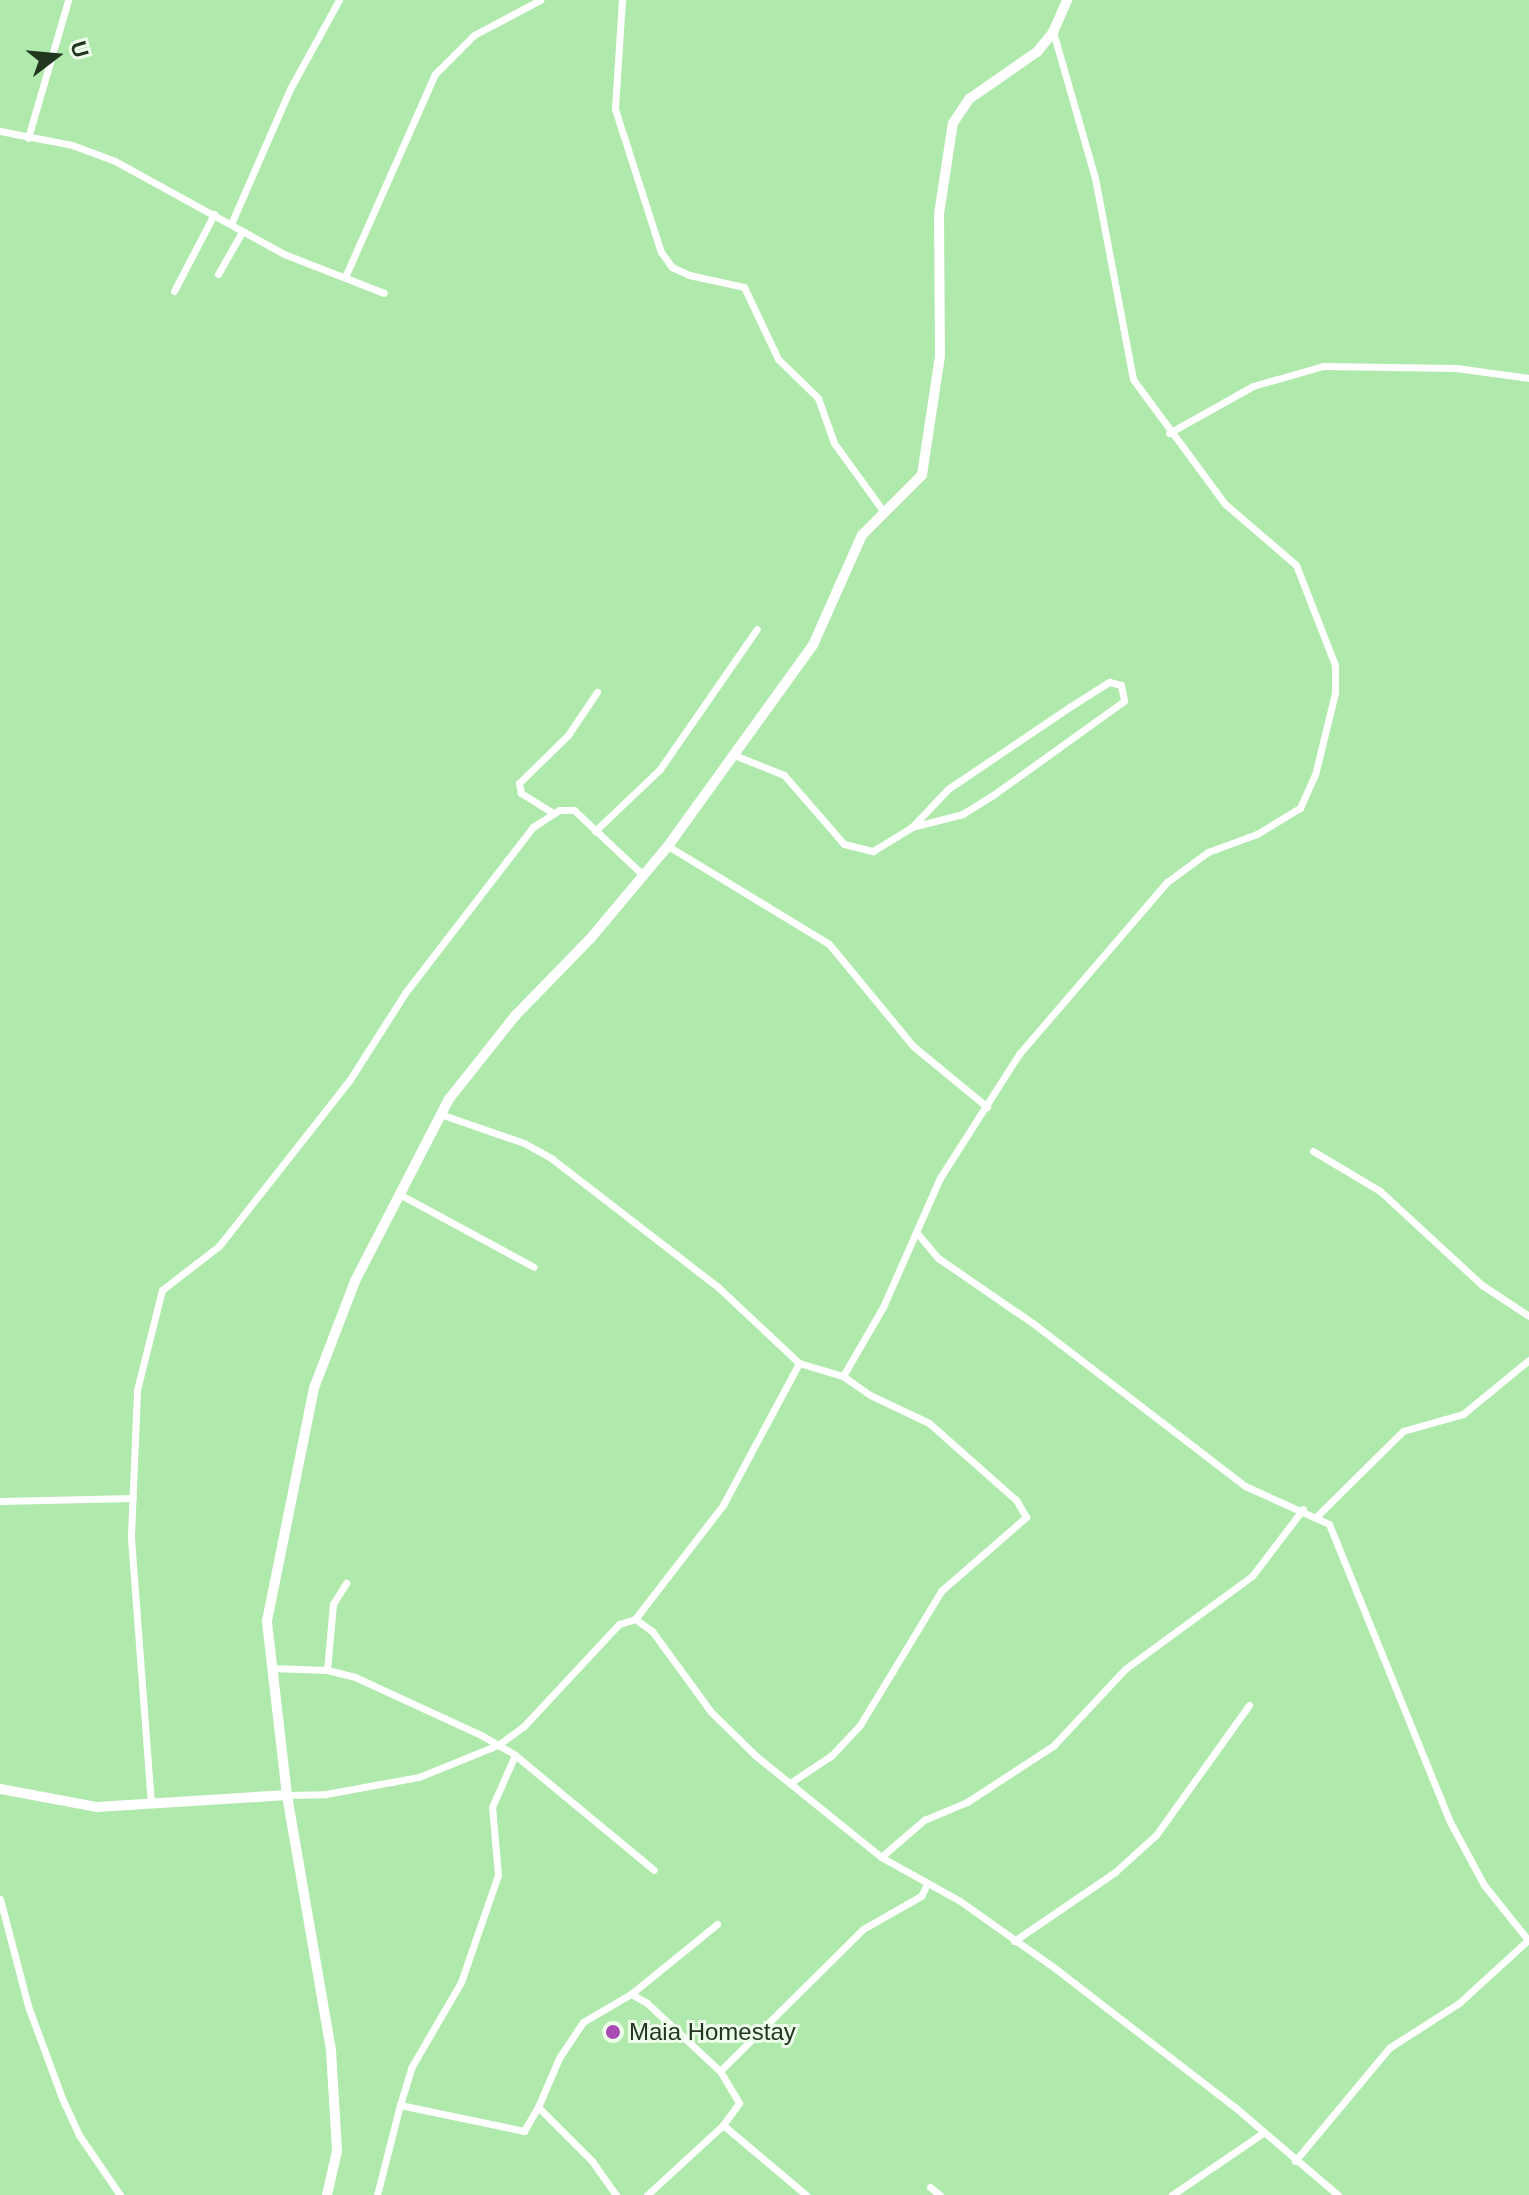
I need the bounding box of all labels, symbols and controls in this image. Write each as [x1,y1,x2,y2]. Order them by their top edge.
north arrow [16,16,96,96]
text: U [65,38,94,60]
place label: Maia Homestay [629,2018,796,2046]
marker: Maia Homestay [604,2023,622,2041]

